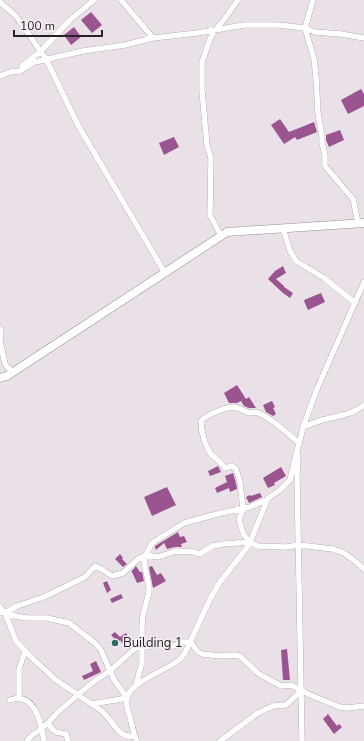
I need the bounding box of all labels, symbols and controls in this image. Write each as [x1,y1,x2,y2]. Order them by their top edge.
scale bar [14,12,102,38]
text: 100 m [20,18,55,34]
place label: Building 1 [123,634,183,652]
marker: Building 1 [110,638,120,648]

